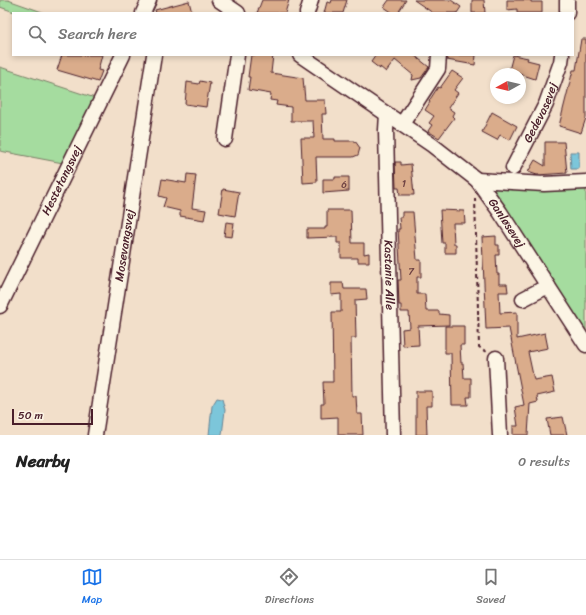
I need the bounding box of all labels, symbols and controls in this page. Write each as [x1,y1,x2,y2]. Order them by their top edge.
search box [12,12,574,56]
text: Search here [58,21,137,47]
icon: search [26,23,48,45]
north arrow [490,68,526,104]
street label: Gedevasevej [517,79,564,147]
street label: Hestetangsvej [35,141,88,219]
house number: 1 [402,175,406,193]
house number: 6 [341,176,347,194]
street label: Ganløsevej [482,193,531,252]
street label: Mosevangsvej [108,207,141,283]
street label: Kastanie Alle [378,240,401,310]
house number: 7 [408,263,415,281]
text: 50 m [18,406,43,425]
scale bar [12,407,93,426]
text: Nearby [16,446,70,476]
text: 0 results [518,450,570,473]
tab: Map [81,566,103,609]
tab: Directions [265,566,314,609]
tab: Saved [476,566,505,609]

